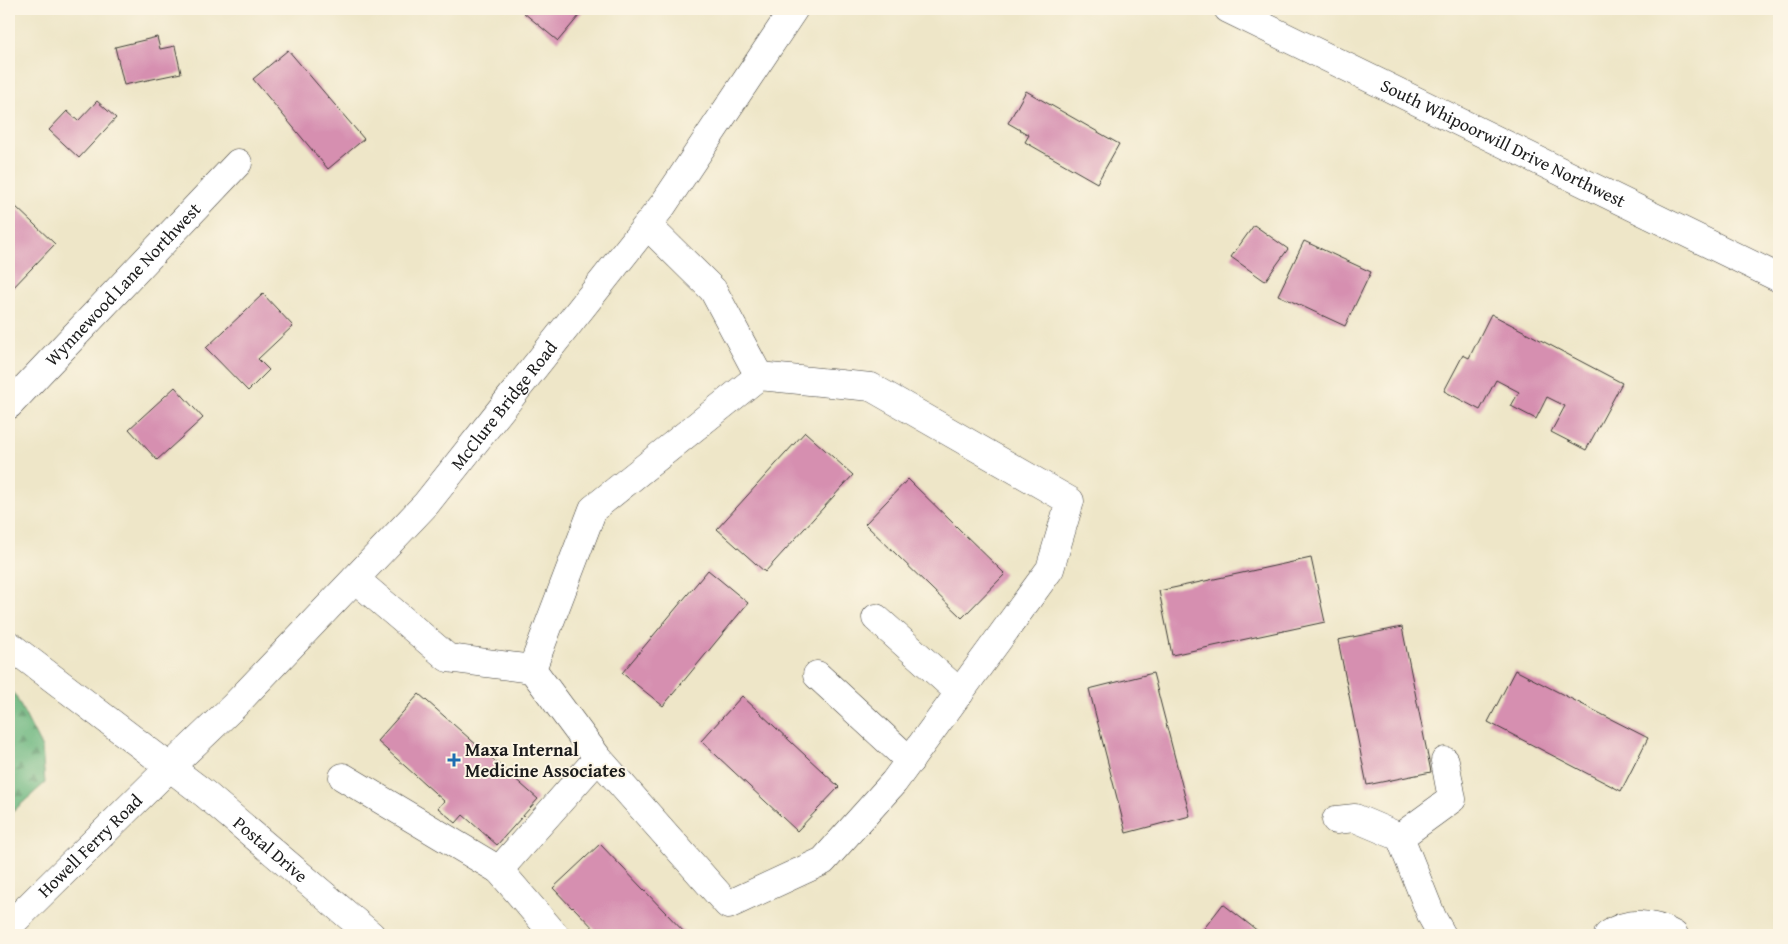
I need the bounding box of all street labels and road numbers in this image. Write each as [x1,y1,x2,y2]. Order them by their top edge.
street label: South Whipoorwill Drive Northwest [1376,71,1631,214]
street label: Wynnewood Lane Northwest [39,196,207,372]
street label: McClure Bridge Road [444,335,564,476]
street label: Howell Ferry Road [31,787,149,904]
street label: Postal Drive [228,810,314,889]

